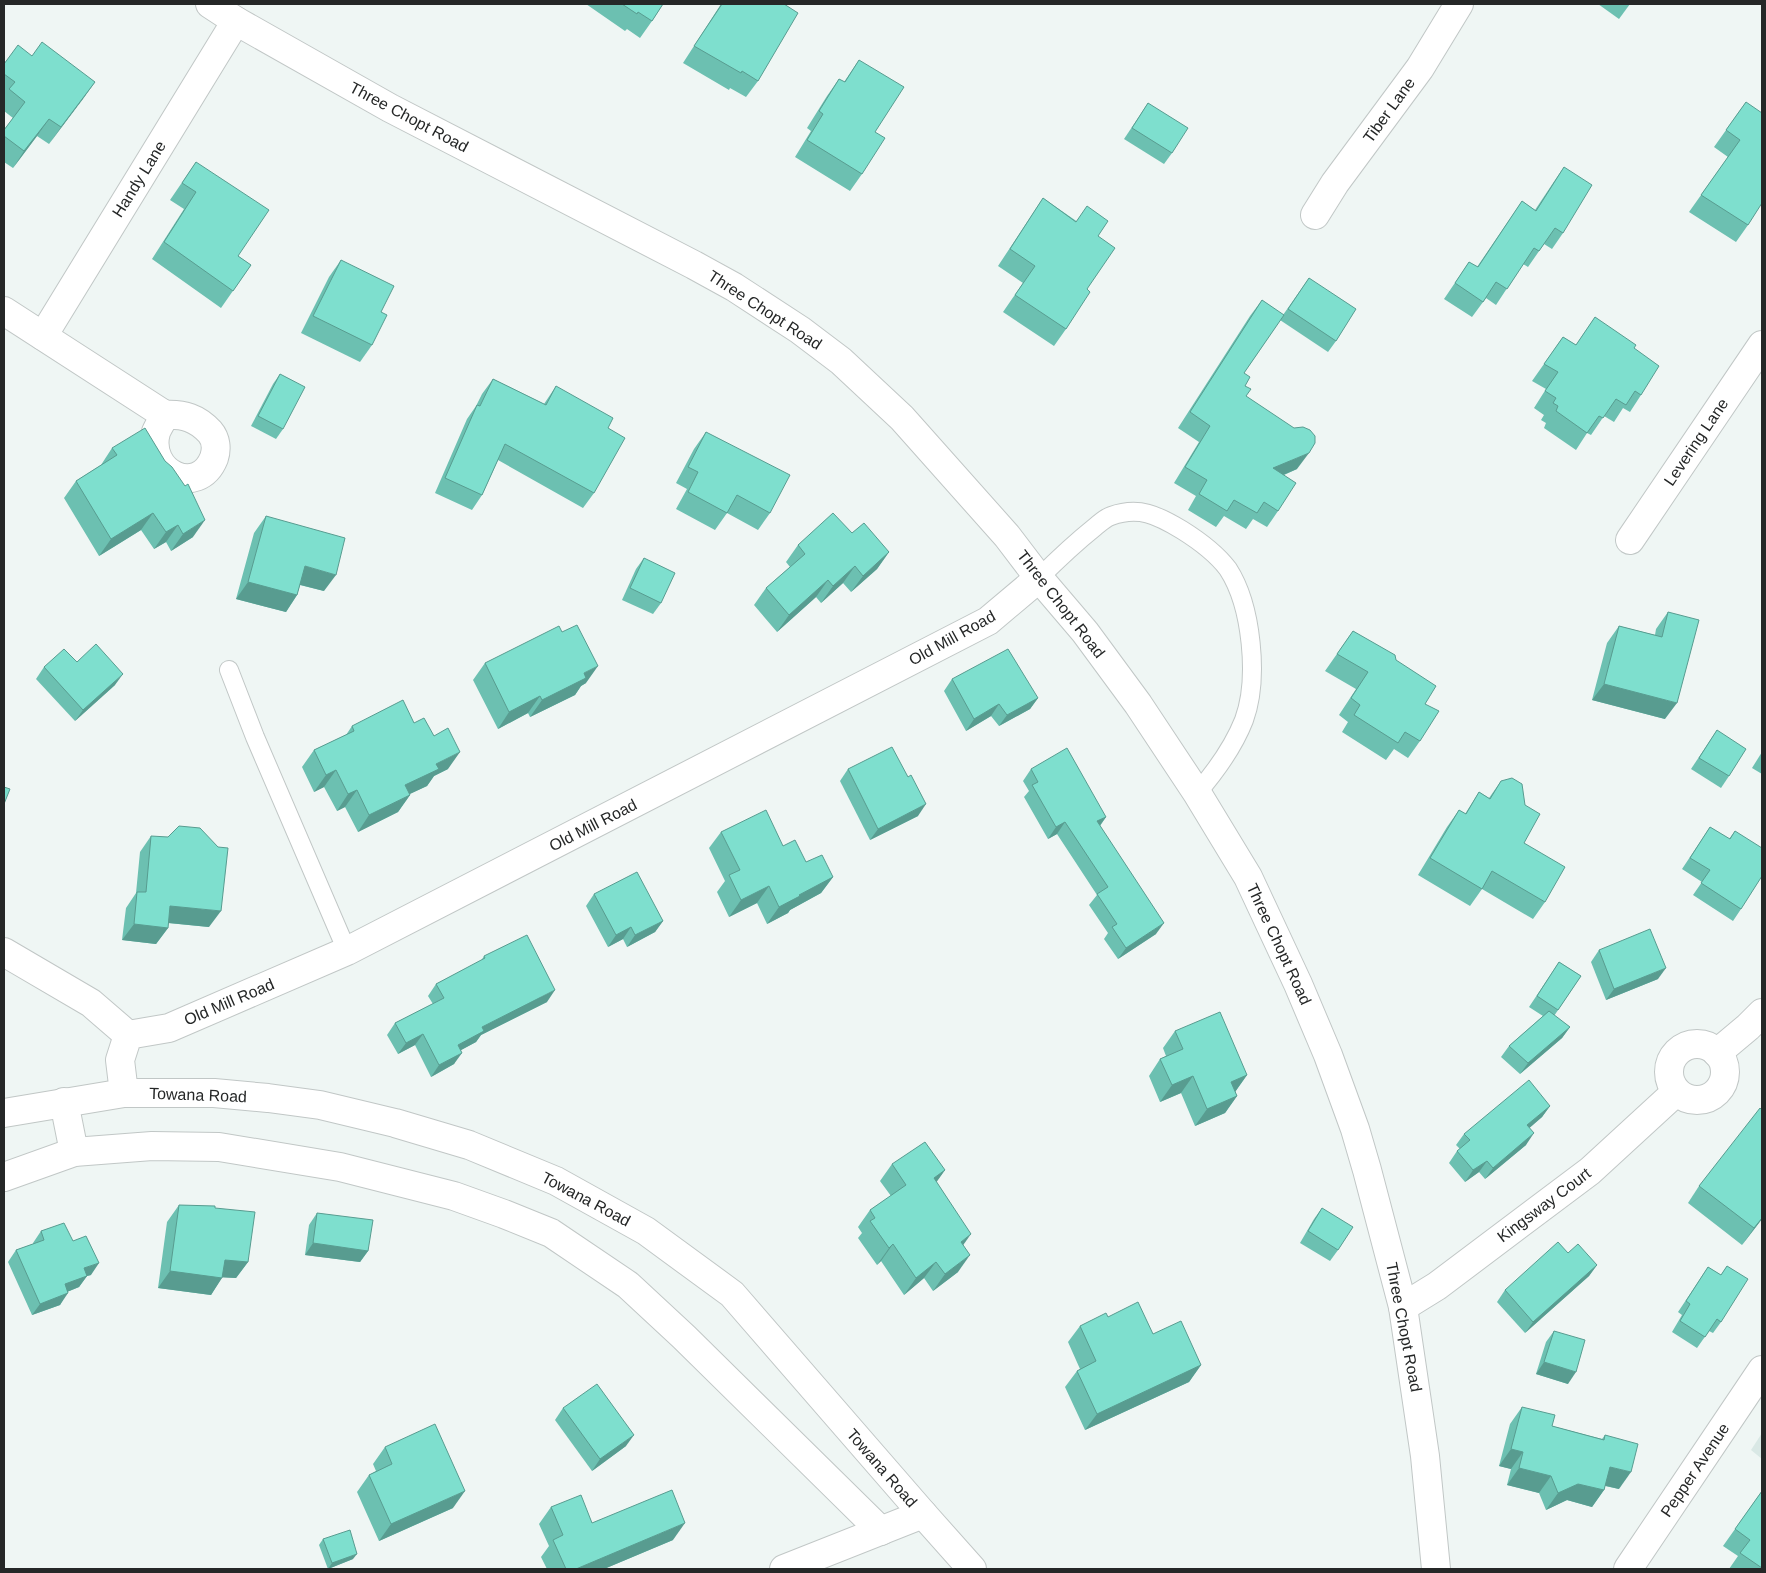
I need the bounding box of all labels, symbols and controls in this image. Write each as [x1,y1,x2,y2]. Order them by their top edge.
street label: Tiber Lane [1360,74,1418,146]
street label: Three Chopt Road [347,79,471,155]
street label: Handy Lane [109,138,169,220]
street label: Three Chopt Road [705,267,825,353]
street label: Levering Lane [1661,395,1731,489]
street label: Three Chopt Road [1014,547,1108,661]
street label: Old Mill Road [906,607,998,669]
street label: Old Mill Road [546,796,640,854]
street label: Three Chopt Road [1243,881,1315,1007]
street label: Old Mill Road [181,975,277,1029]
street label: Towana Road [149,1085,247,1105]
street label: Kingsway Court [1494,1164,1594,1246]
street label: Towana Road [539,1169,633,1229]
street label: Three Chopt Road [1383,1261,1425,1393]
street label: Pepper Avenue [1657,1420,1733,1520]
street label: Towana Road [843,1426,921,1510]

